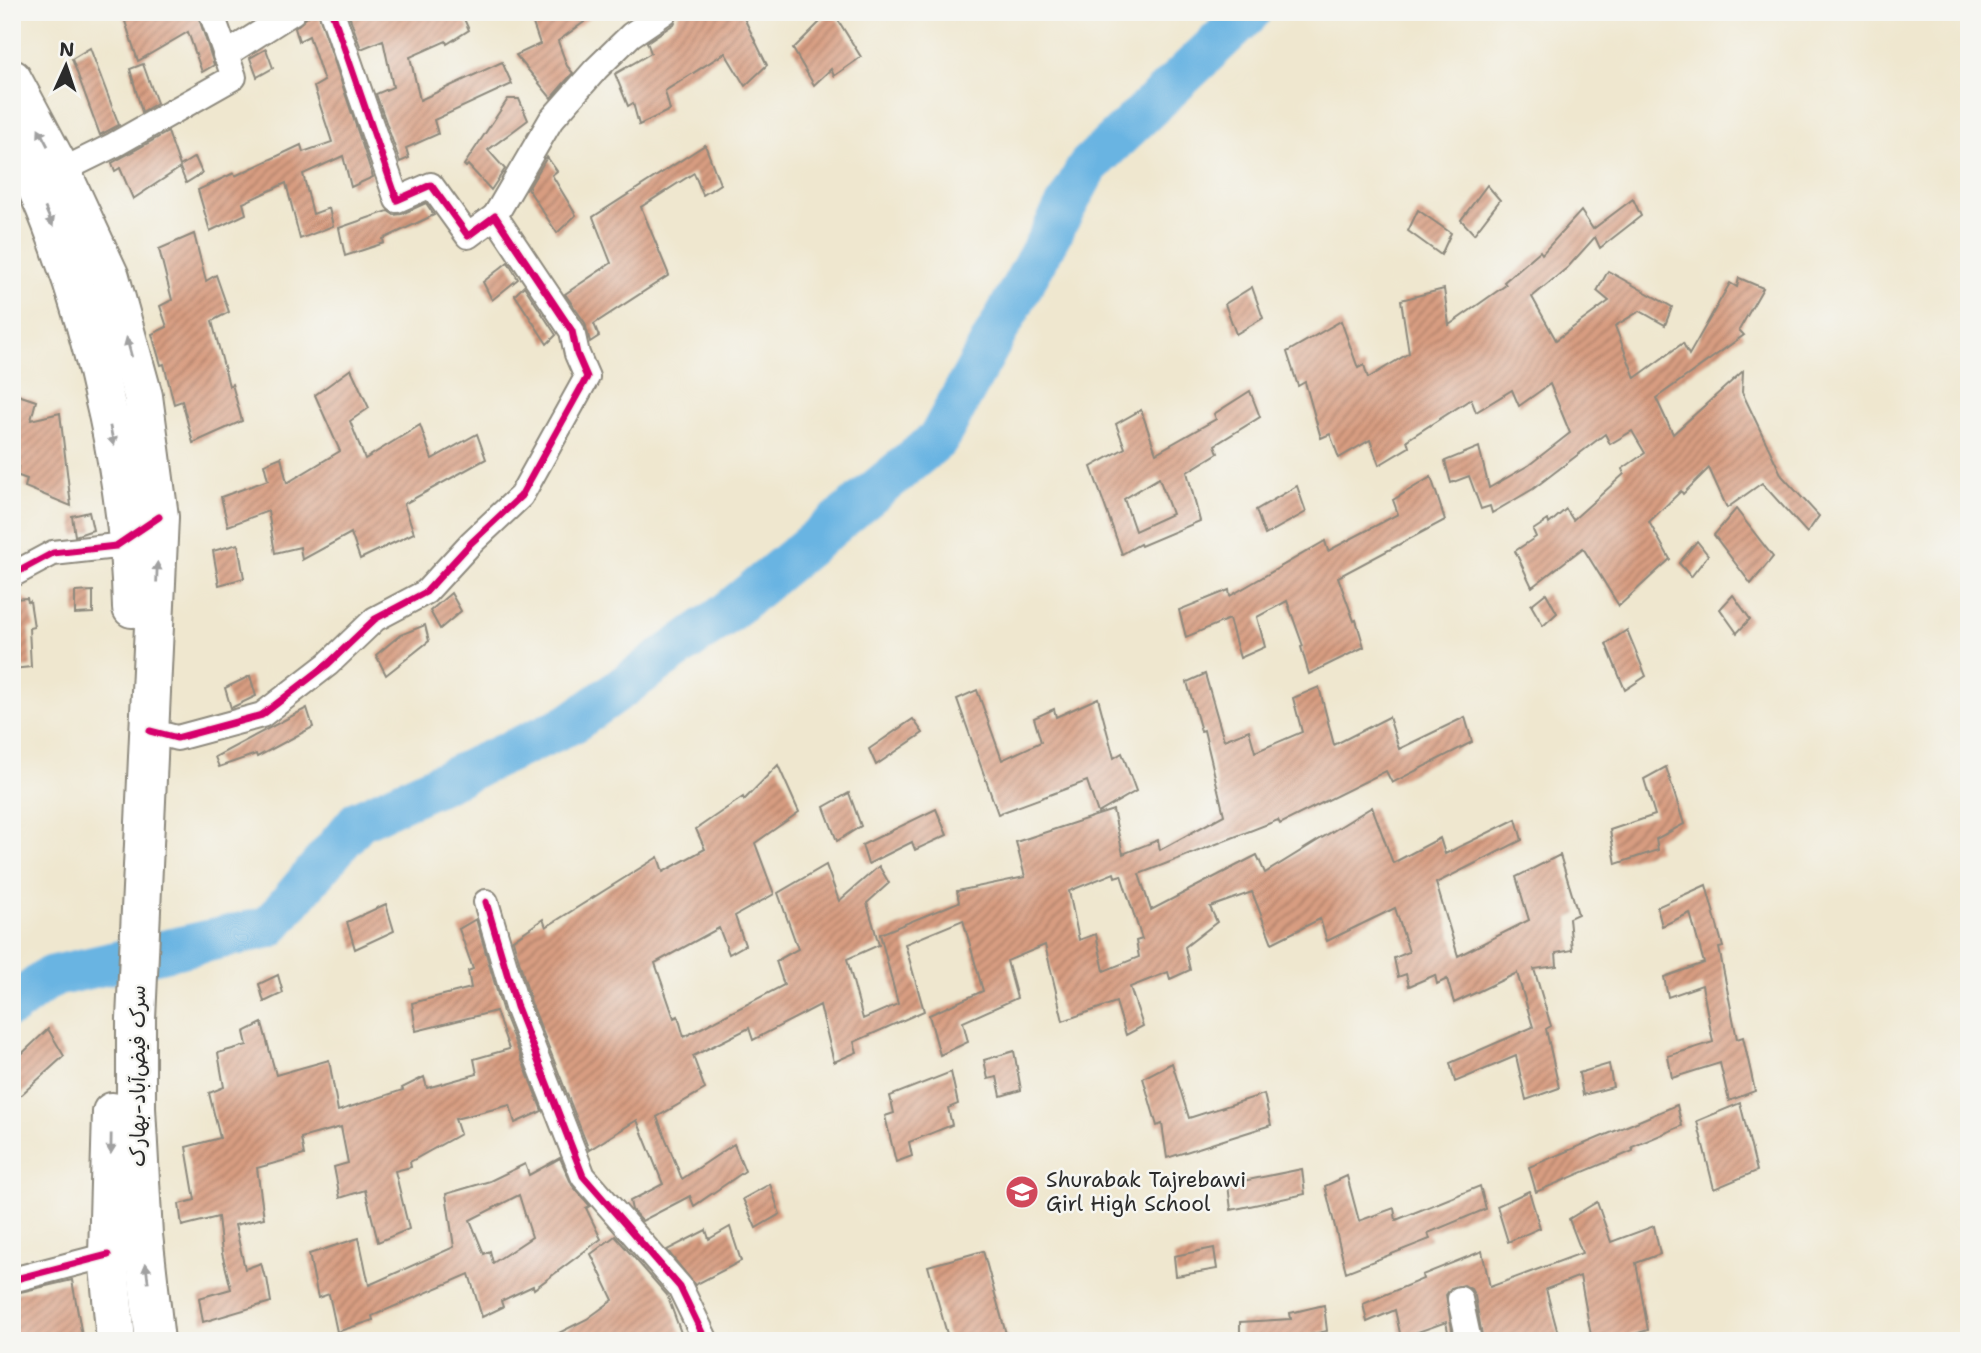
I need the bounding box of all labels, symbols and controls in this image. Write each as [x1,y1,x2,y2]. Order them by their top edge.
north arrow [32,32,102,102]
text: N [59,37,75,62]
one-way arrow [38,127,50,147]
one-way arrow [43,207,55,227]
one-way arrow [123,336,134,358]
one-way arrow [106,425,117,447]
one-way arrow [151,561,162,583]
street label: سرک فیض‌آباد-بهارک [124,985,152,1167]
one-way arrow [106,1133,117,1155]
place label: Shurabak Tajrebawi Girl High School [1046,1166,1246,1218]
school or university icon: Shurabak Tajrebawi Girl High School [1003,1173,1041,1211]
one-way arrow [142,1262,153,1284]

